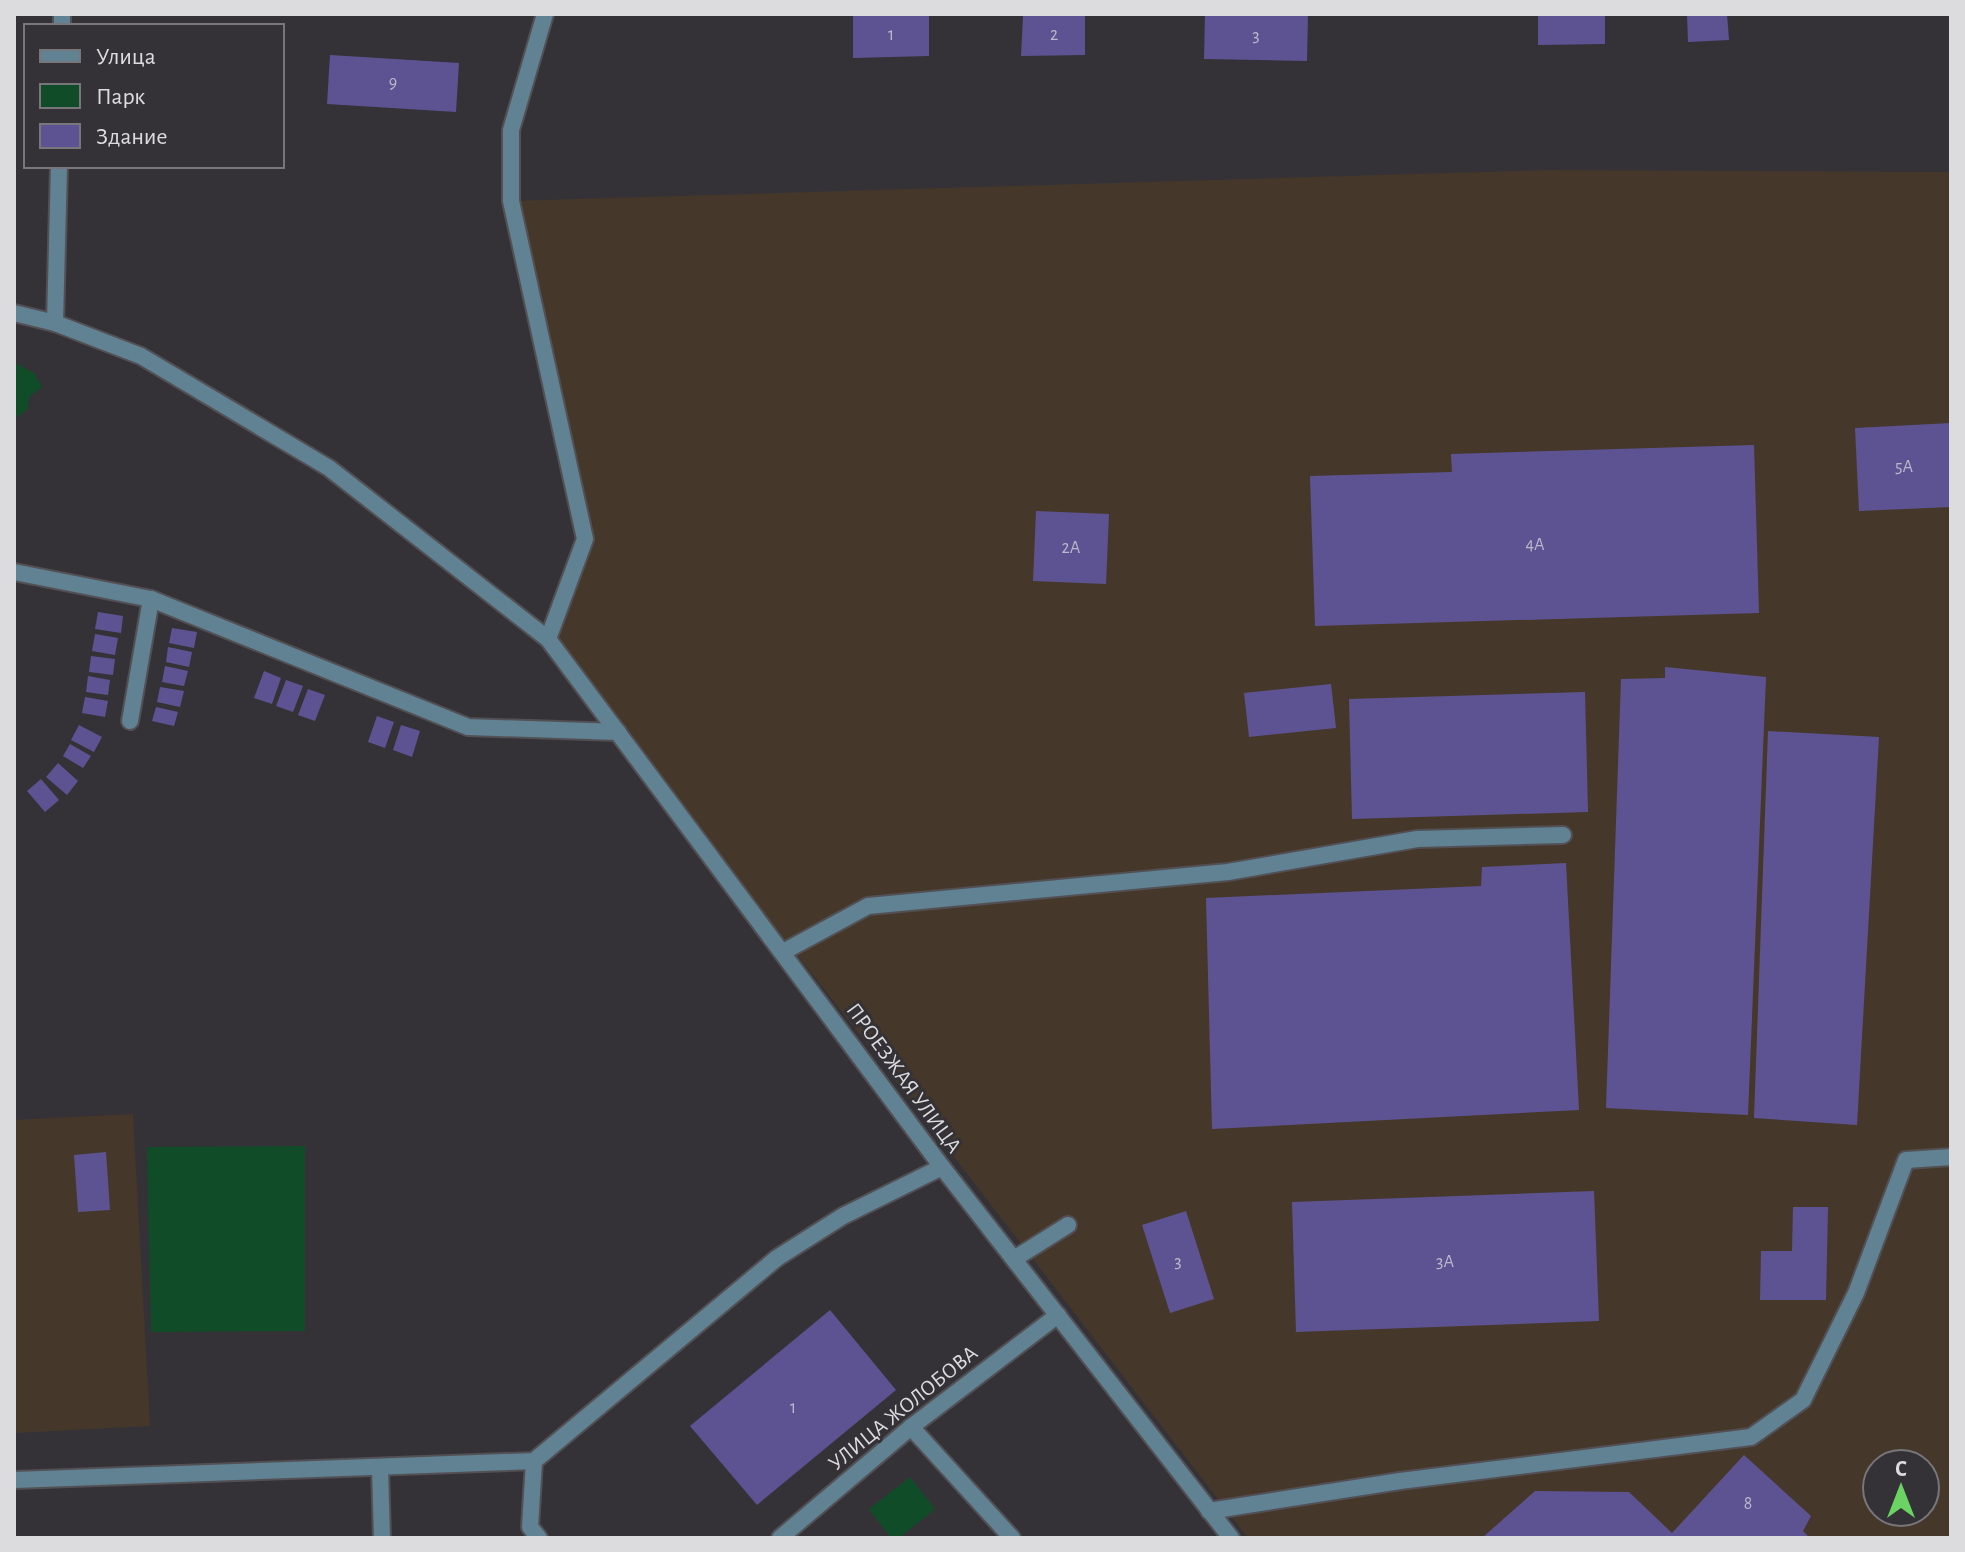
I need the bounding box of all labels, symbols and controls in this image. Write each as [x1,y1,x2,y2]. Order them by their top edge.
legend [24,24,284,168]
house number: 1 [888,26,894,44]
house number: 2 [1050,26,1058,44]
house number: 3 [1252,27,1260,45]
text: Улица [96,45,156,69]
house number: 9 [389,74,397,92]
text: Парк [96,85,145,109]
text: Здание [96,125,167,149]
house number: 5А [1895,458,1913,476]
house number: 4А [1525,536,1545,554]
house number: 2А [1062,539,1081,557]
street label: ПРОЕЗЖАЯ УЛИЦА [842,999,966,1157]
house number: 3 [1174,1253,1182,1271]
house number: 3А [1436,1253,1454,1271]
street label: УЛИЦА ЖОЛОБОВА [824,1341,982,1475]
house number: 1 [790,1399,796,1417]
north arrow [1861,1448,1941,1528]
text: С [1895,1458,1907,1480]
house number: 8 [1744,1495,1752,1513]

